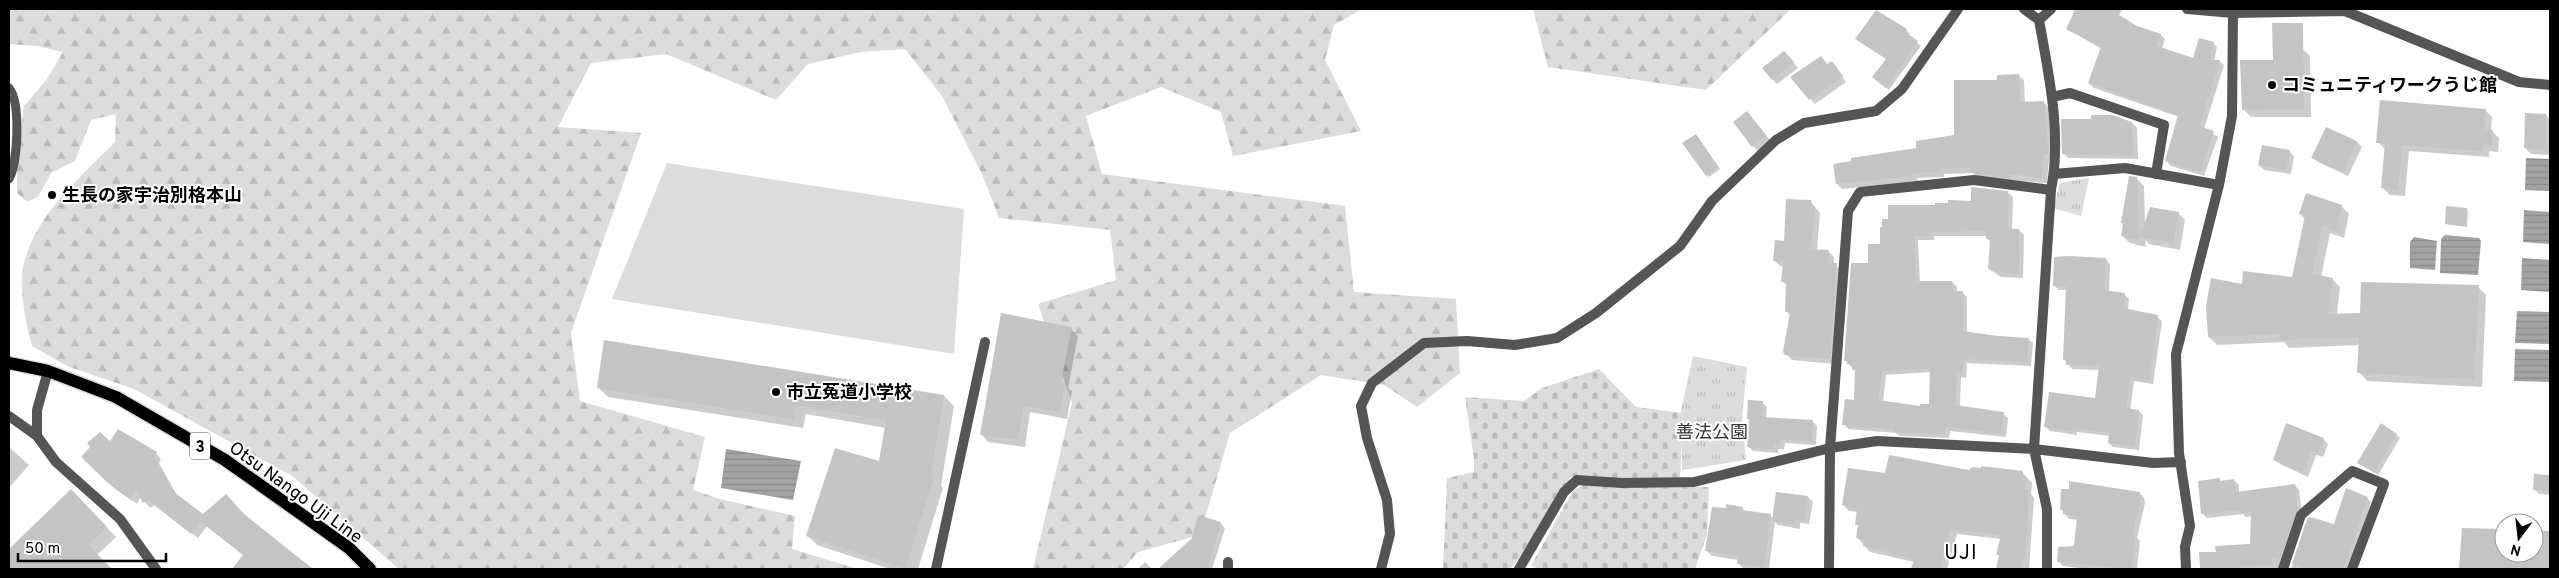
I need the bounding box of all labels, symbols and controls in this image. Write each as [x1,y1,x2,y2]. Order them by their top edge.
place label: コミュニティワークうじ館 [2282,75,2497,98]
marker: コミュニティワークうじ館 [2266,79,2278,91]
place label: 生長の家宇治別格本山 [62,185,242,208]
marker: 生長の家宇治別格本山 [46,189,58,201]
place label: 市立菟道小学校 [786,382,912,405]
marker: 市立菟道小学校 [770,386,782,398]
park label: 善法公園 [1676,422,1748,445]
road number: 3 [190,432,210,460]
street label: Otsu Nango Uji Line [224,437,366,549]
north arrow [2494,513,2544,563]
scale bar [18,530,165,562]
text: 50 m [25,540,60,559]
text: N [2509,540,2523,559]
district label: UJI [1944,541,1978,567]

